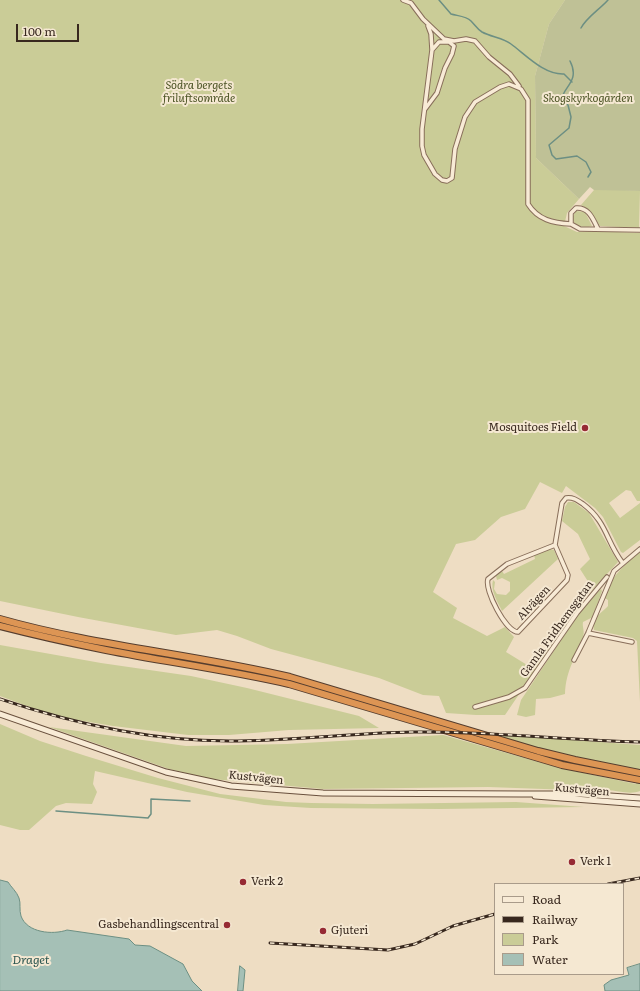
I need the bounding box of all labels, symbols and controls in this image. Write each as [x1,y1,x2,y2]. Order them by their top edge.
scale bar [18,16,81,42]
text: 100 m [23,22,56,40]
park label: Södra bergets friluftsområde [163,79,235,105]
park label: Skogskyrkogården [543,92,633,106]
place label: Mosquitoes Field [488,421,577,435]
marker: Mosquitoes Field [580,423,590,433]
street label: Gamla Fridhemsgatan [518,578,596,680]
street label: Alvägen [515,583,553,623]
street label: Kustvägen [228,769,284,787]
street label: Kustvägen [554,781,610,799]
place label: Verk 1 [580,855,611,869]
marker: Verk 1 [567,857,577,867]
place label: Verk 2 [251,875,283,889]
marker: Verk 2 [238,877,248,887]
legend [494,883,624,975]
text: Road [532,890,561,908]
text: Railway [532,910,578,928]
place label: Gasbehandlingscentral [98,918,219,932]
marker: Gasbehandlingscentral [222,920,232,930]
place label: Gjuteri [331,924,368,938]
marker: Gjuteri [318,926,328,936]
text: Park [532,930,558,948]
text: Water [532,950,568,968]
water label: Draget [12,953,50,967]

